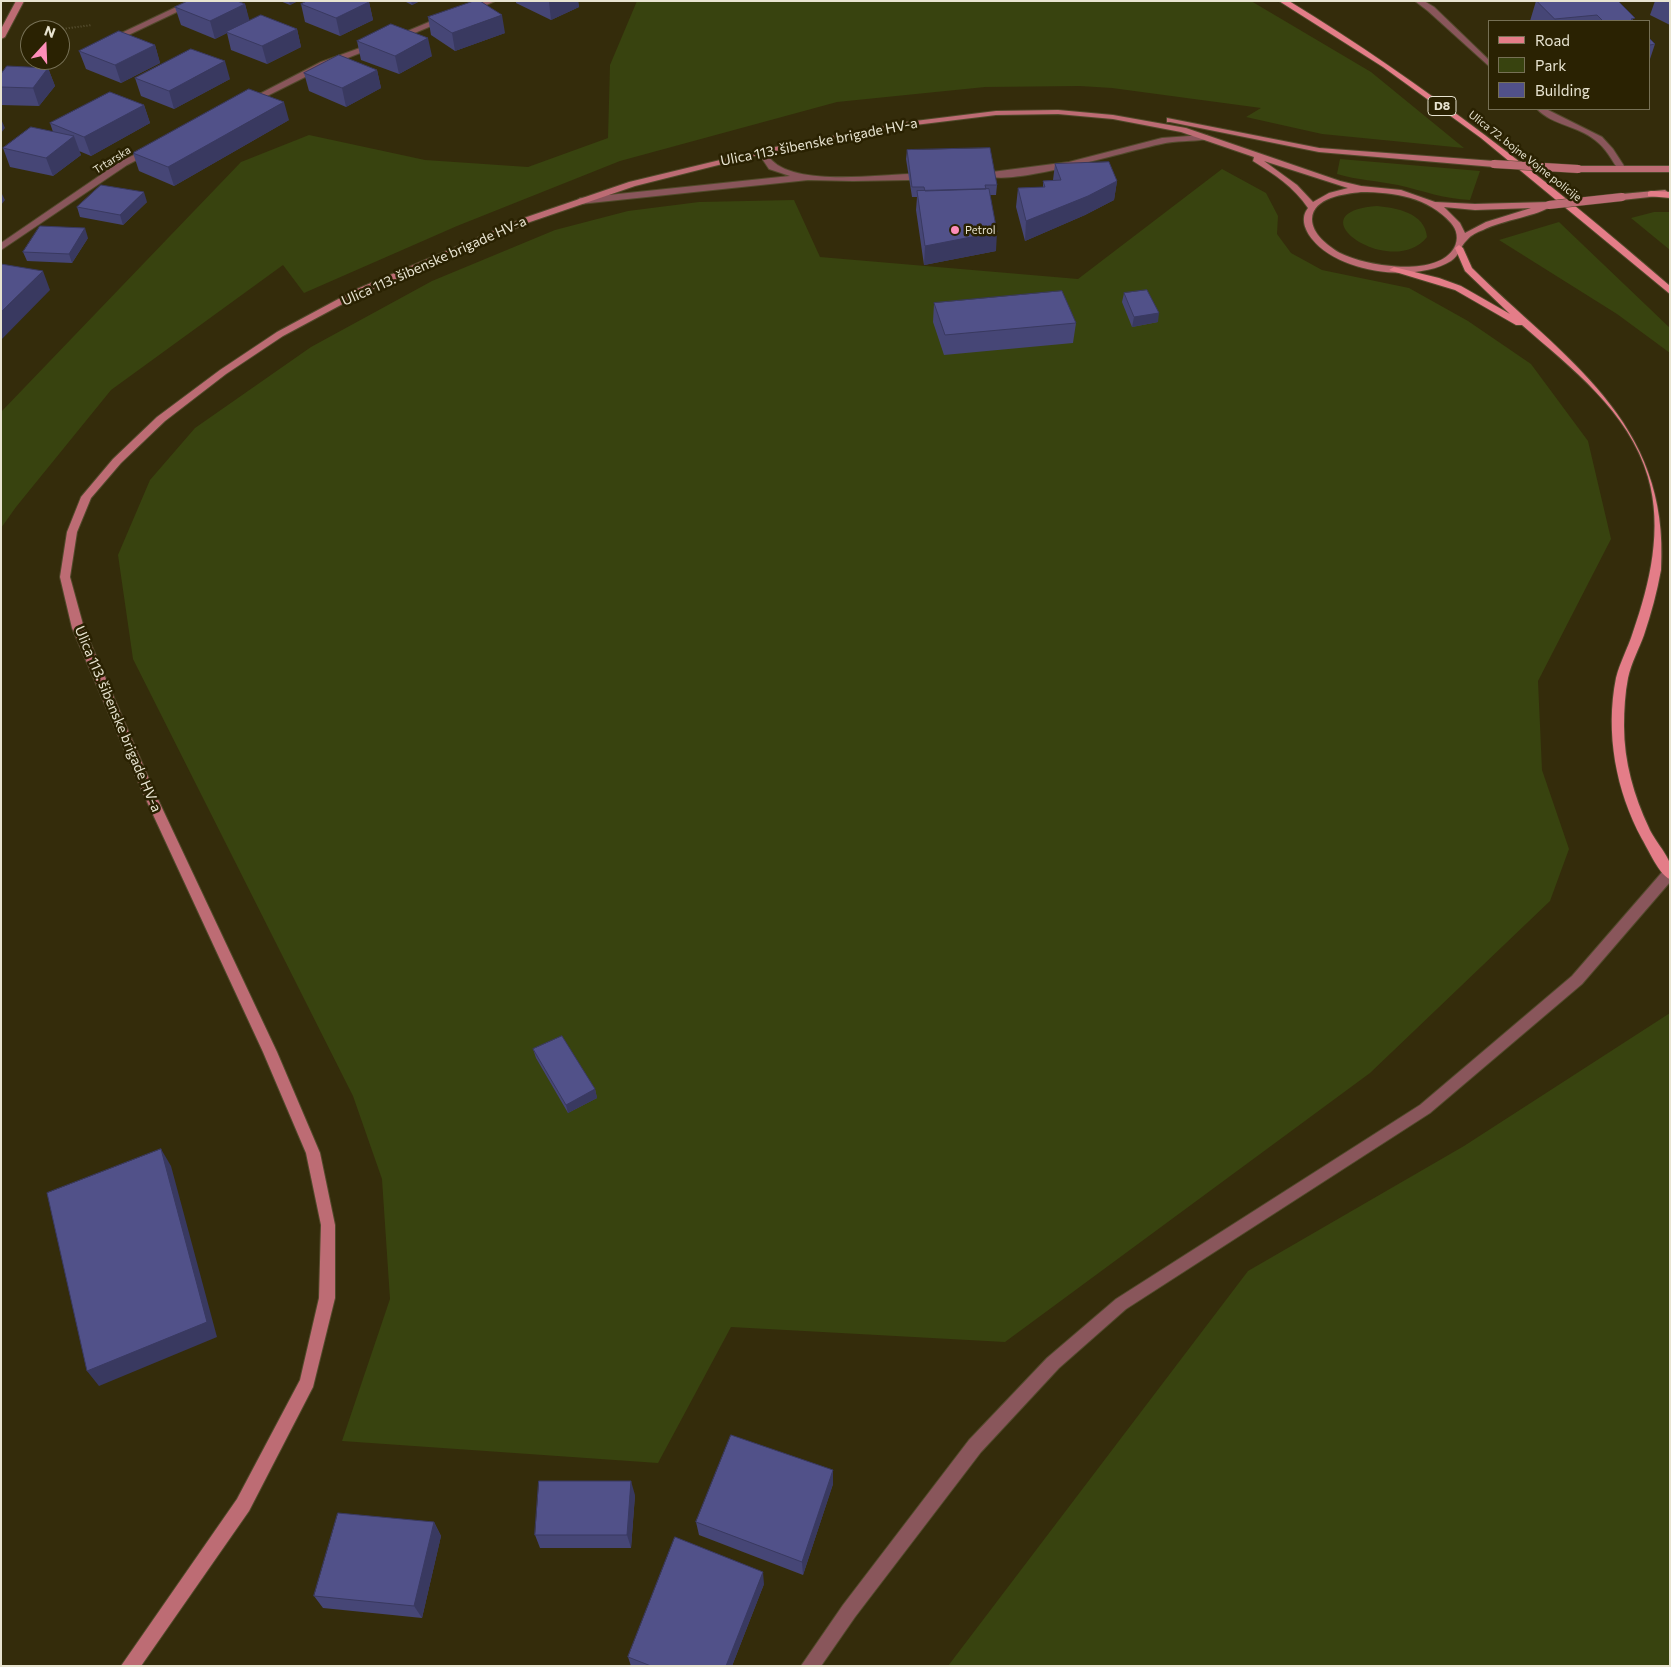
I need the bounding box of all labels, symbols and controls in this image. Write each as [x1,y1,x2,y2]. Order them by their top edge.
north arrow [20,20,70,70]
legend [1488,20,1651,110]
text: N [42,22,58,41]
text: Road [1535,31,1570,49]
text: Park [1535,56,1566,74]
text: Building [1535,81,1590,99]
road number: D8 [1428,96,1456,115]
street label: Ulica 72. bojne Vojne policije [1466,108,1584,204]
street label: Ulica 113. šibenske brigade HV-a [719,115,919,169]
street label: Trtarska [91,143,133,177]
street label: Ulica 113. šibenske brigade HV-a [339,213,529,309]
place label: Petrol [965,223,996,237]
marker: Petrol [949,224,961,236]
street label: Ulica 113. šibenske brigade HV-a [71,623,165,815]

